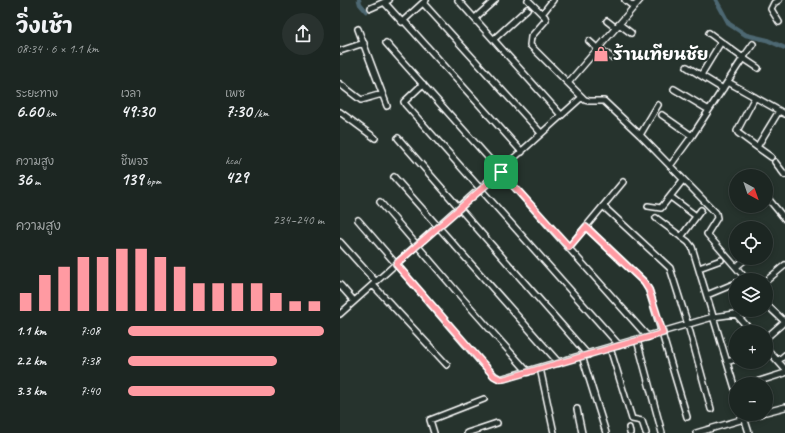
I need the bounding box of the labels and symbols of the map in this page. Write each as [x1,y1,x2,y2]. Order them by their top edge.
place label: ร้านเทียนชัย [613,43,708,65]
shop icon: ร้านเทียนชัย [592,45,610,63]
pin [484,155,518,189]
north arrow [729,169,773,213]

